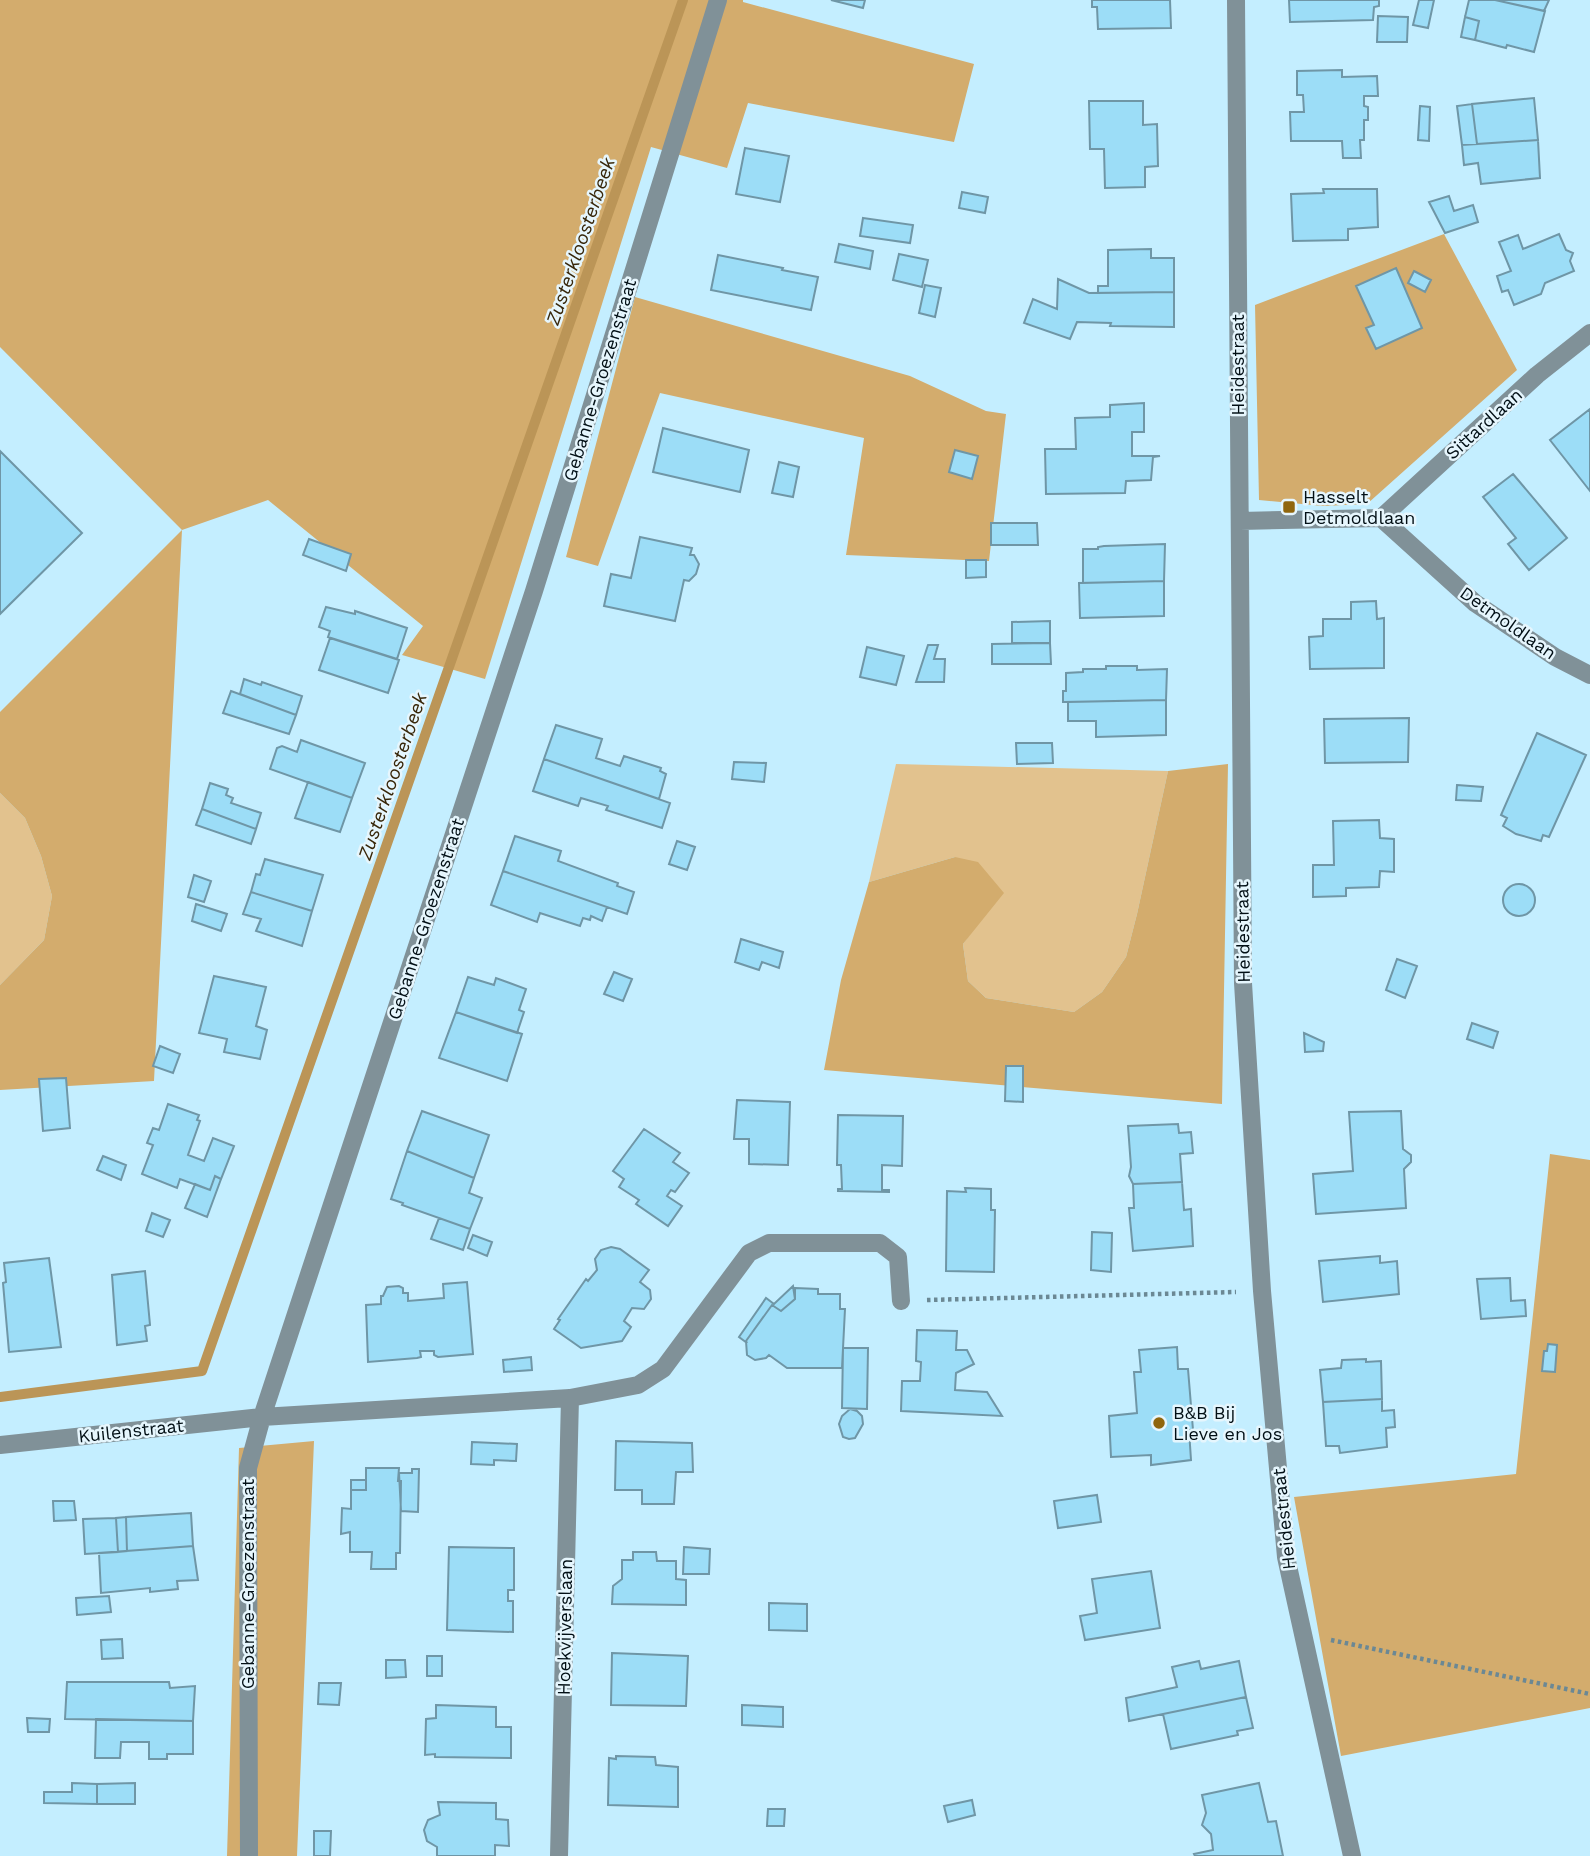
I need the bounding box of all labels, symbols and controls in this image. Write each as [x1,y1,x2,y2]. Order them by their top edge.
water label: Zusterkloosterbeek [541,154,620,329]
street label: Gebanne-Groezenstraat [559,276,640,484]
street label: Heidestraat [1227,314,1248,416]
street label: Sittardlaan [1441,384,1526,463]
place label: Hasselt Detmoldlaan [1303,486,1415,528]
marker: Hasselt Detmoldlaan [1281,499,1297,515]
street label: Detmoldlaan [1456,582,1560,663]
water label: Zusterkloosterbeek [353,689,432,864]
street label: Gebanne-Groezenstraat [383,815,468,1022]
street label: Heidestraat [1231,881,1254,983]
place label: B&B Bij Lieve en Jos [1173,1402,1282,1444]
street label: Kuilenstraat [77,1414,185,1446]
marker: B&B Bij Lieve en Jos [1151,1415,1167,1431]
street label: Heidestraat [1268,1467,1299,1571]
street label: Gebanne-Groezenstraat [237,1478,258,1689]
street label: Hoekvijverslaan [553,1559,576,1695]

